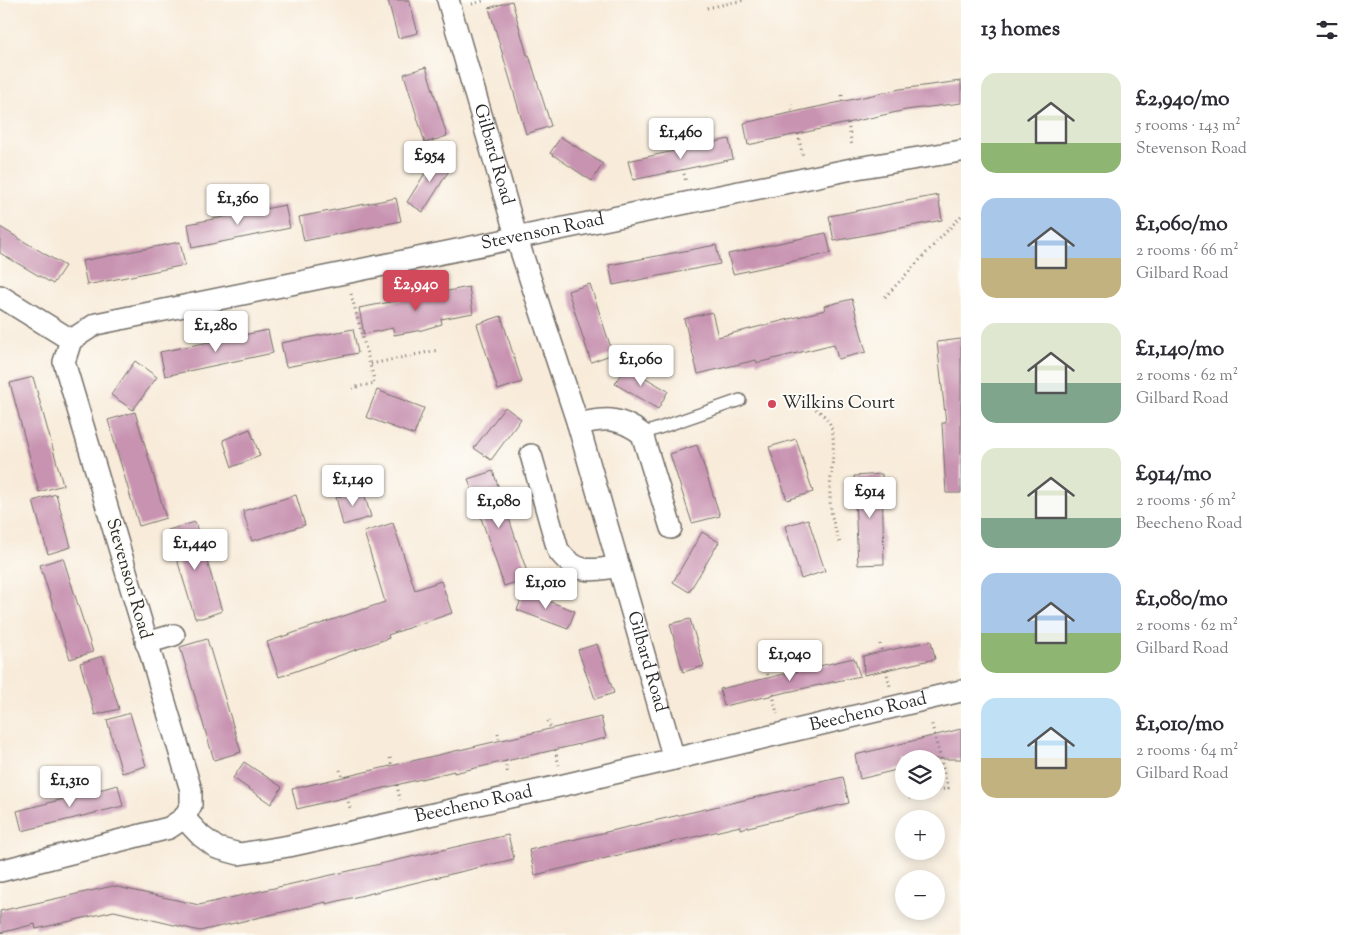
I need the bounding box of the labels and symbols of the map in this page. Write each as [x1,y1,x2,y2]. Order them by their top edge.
street label: Gilbard Road [466,101,520,208]
pin: £1,460 [640,118,722,160]
pin: £954 [400,140,460,183]
pin: £1,360 [197,184,279,226]
street label: Stevenson Road [479,207,607,258]
pin: £2,940 [375,270,457,312]
pin: £1,280 [175,310,257,353]
pin: £1,060 [600,344,682,387]
place label: Wilkins Court [782,391,895,417]
marker: Wilkins Court [766,398,778,410]
pin: £1,140 [312,464,394,507]
pin: £914 [840,476,900,519]
pin: £1,080 [458,486,540,529]
street label: Stevenson Road [98,515,158,643]
pin: £1,440 [154,528,236,571]
pin: £1,010 [505,568,587,610]
street label: Gilbard Road [619,608,673,716]
pin: £1,040 [749,640,831,682]
street label: Beecheno Road [807,687,929,739]
pin: £1,310 [29,766,111,808]
street label: Beecheno Road [413,779,535,831]

